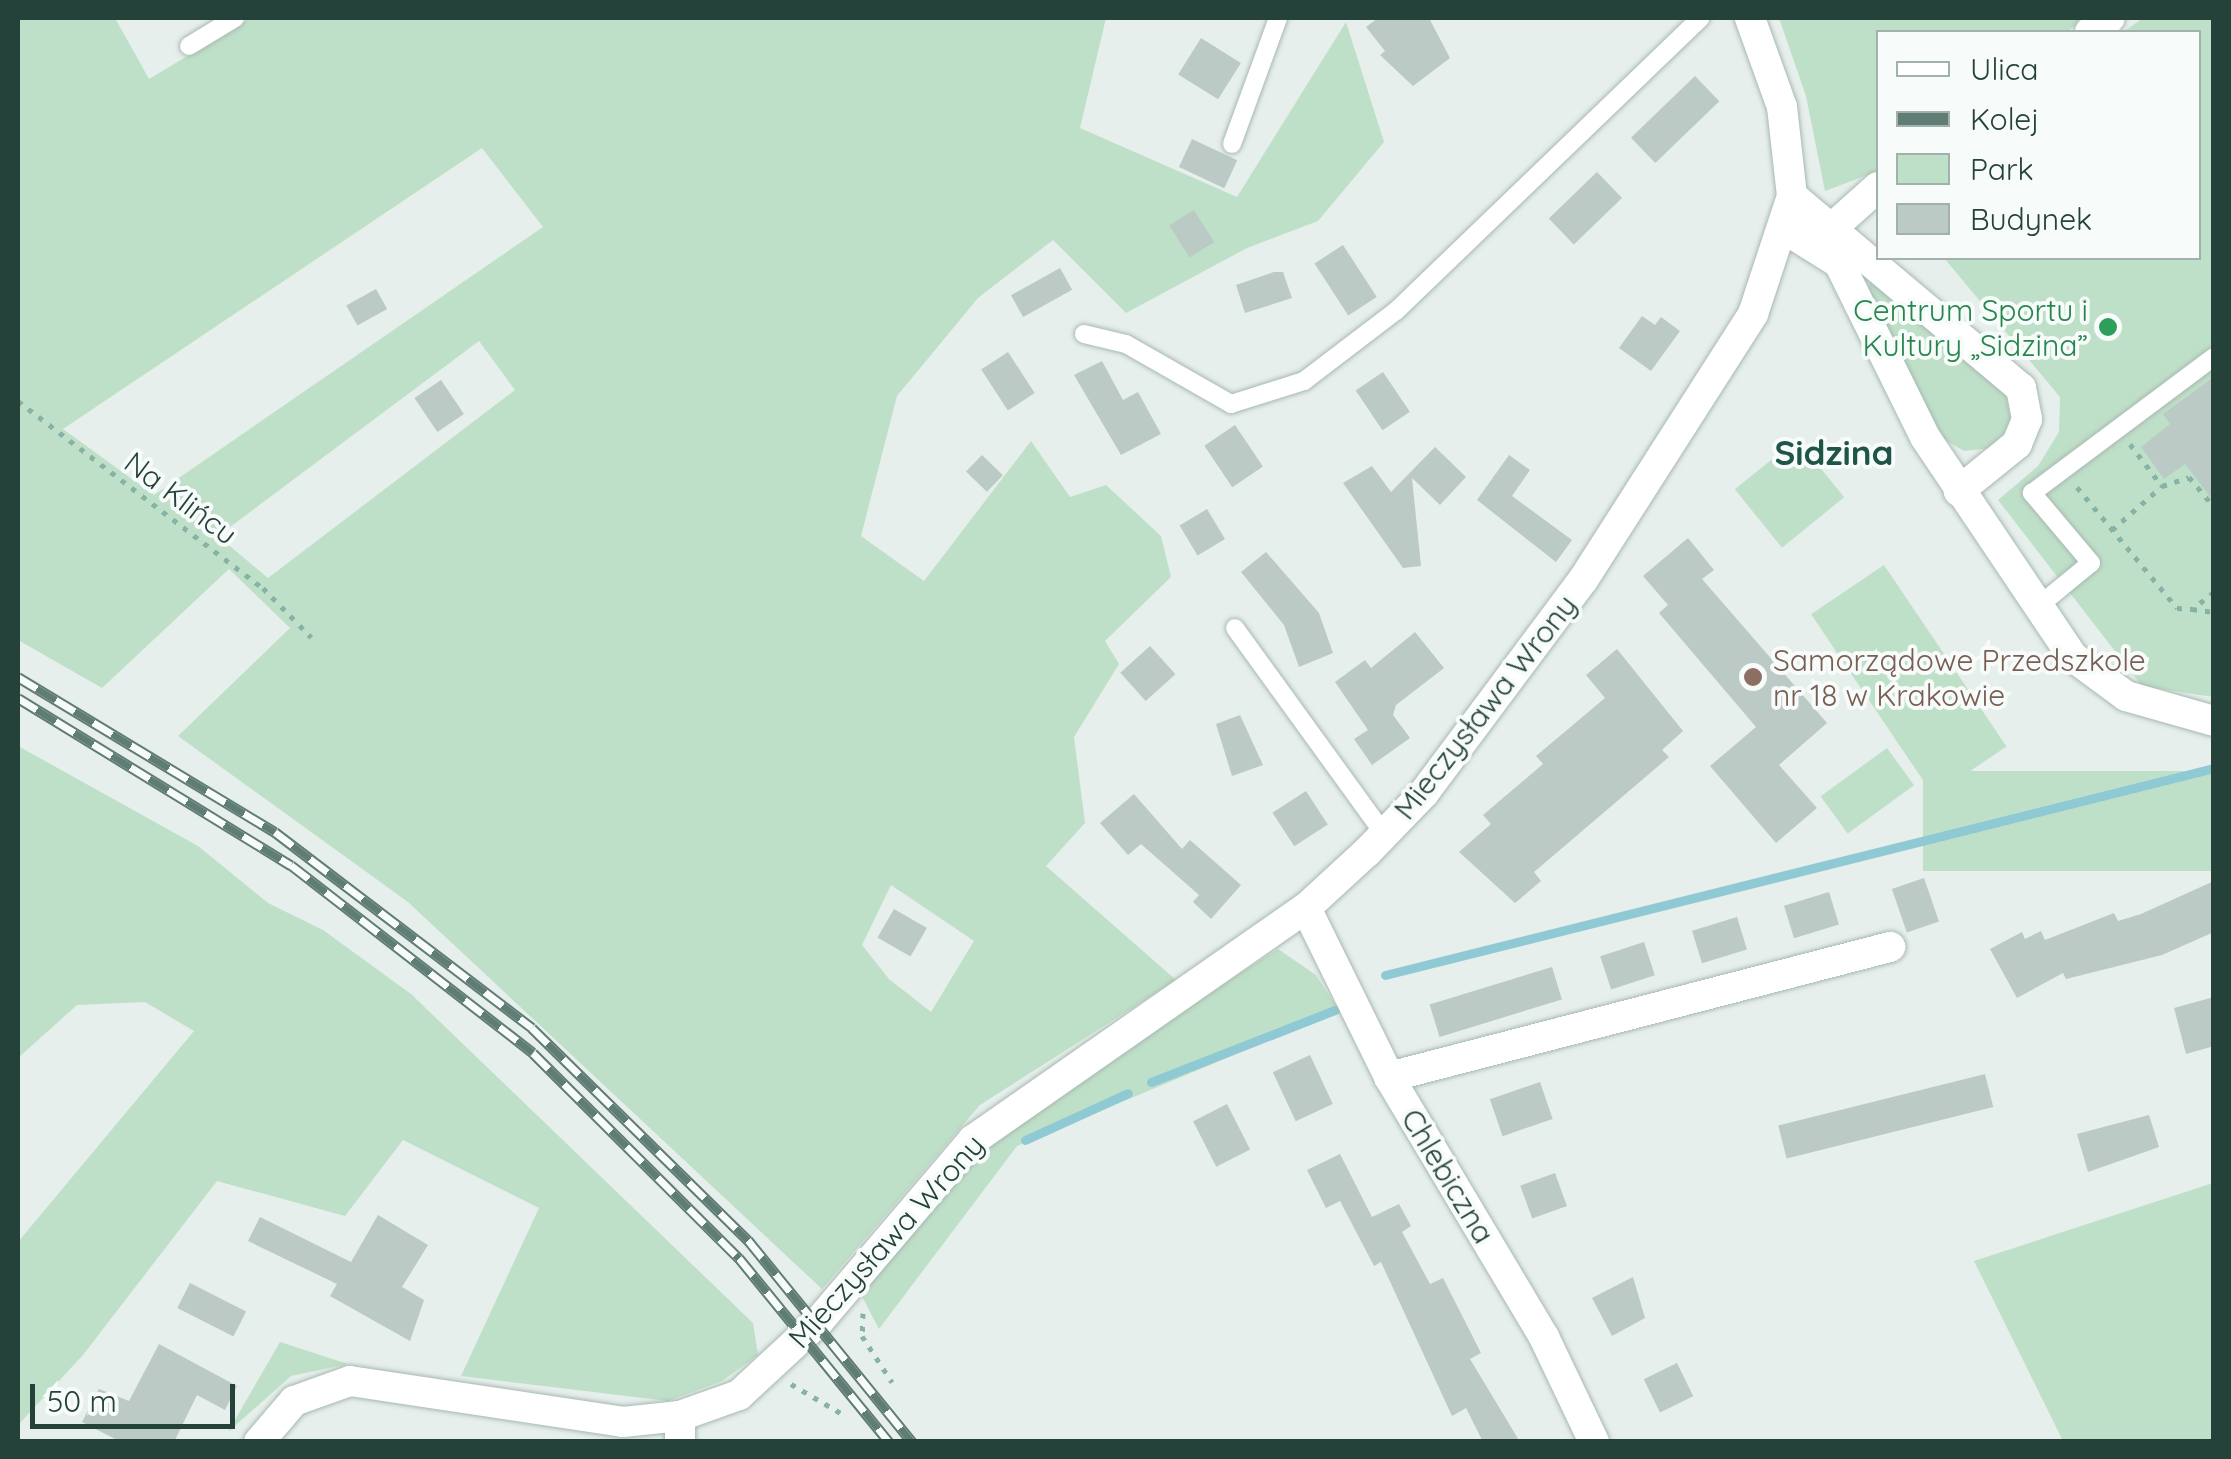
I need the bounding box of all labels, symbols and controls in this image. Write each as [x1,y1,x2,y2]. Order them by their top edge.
legend [1876,30,2201,260]
text: Ulica [1970,50,2038,88]
text: Kolej [1970,100,2039,138]
text: Park [1970,150,2034,188]
text: Budynek [1970,200,2092,238]
place label: Centrum Sportu i Kultury „Sidzina” [1853,292,2088,362]
marker: Centrum Sportu i Kultury „Sidzina” [2097,316,2119,338]
district label: Sidzina [1774,431,1894,473]
street label: Na Klińcu [118,444,244,552]
street label: Mieczysława Wrony [1386,588,1584,826]
place label: Samorządowe Przedszkole nr 18 w Krakowie [1773,642,2146,712]
marker: Samorządowe Przedszkole nr 18 w Krakowie [1742,666,1764,688]
street label: Chlebiczna [1394,1102,1502,1250]
street label: Mieczysława Wrony [781,1127,991,1355]
scale bar [35,1364,240,1426]
text: 50 m [47,1382,117,1420]

